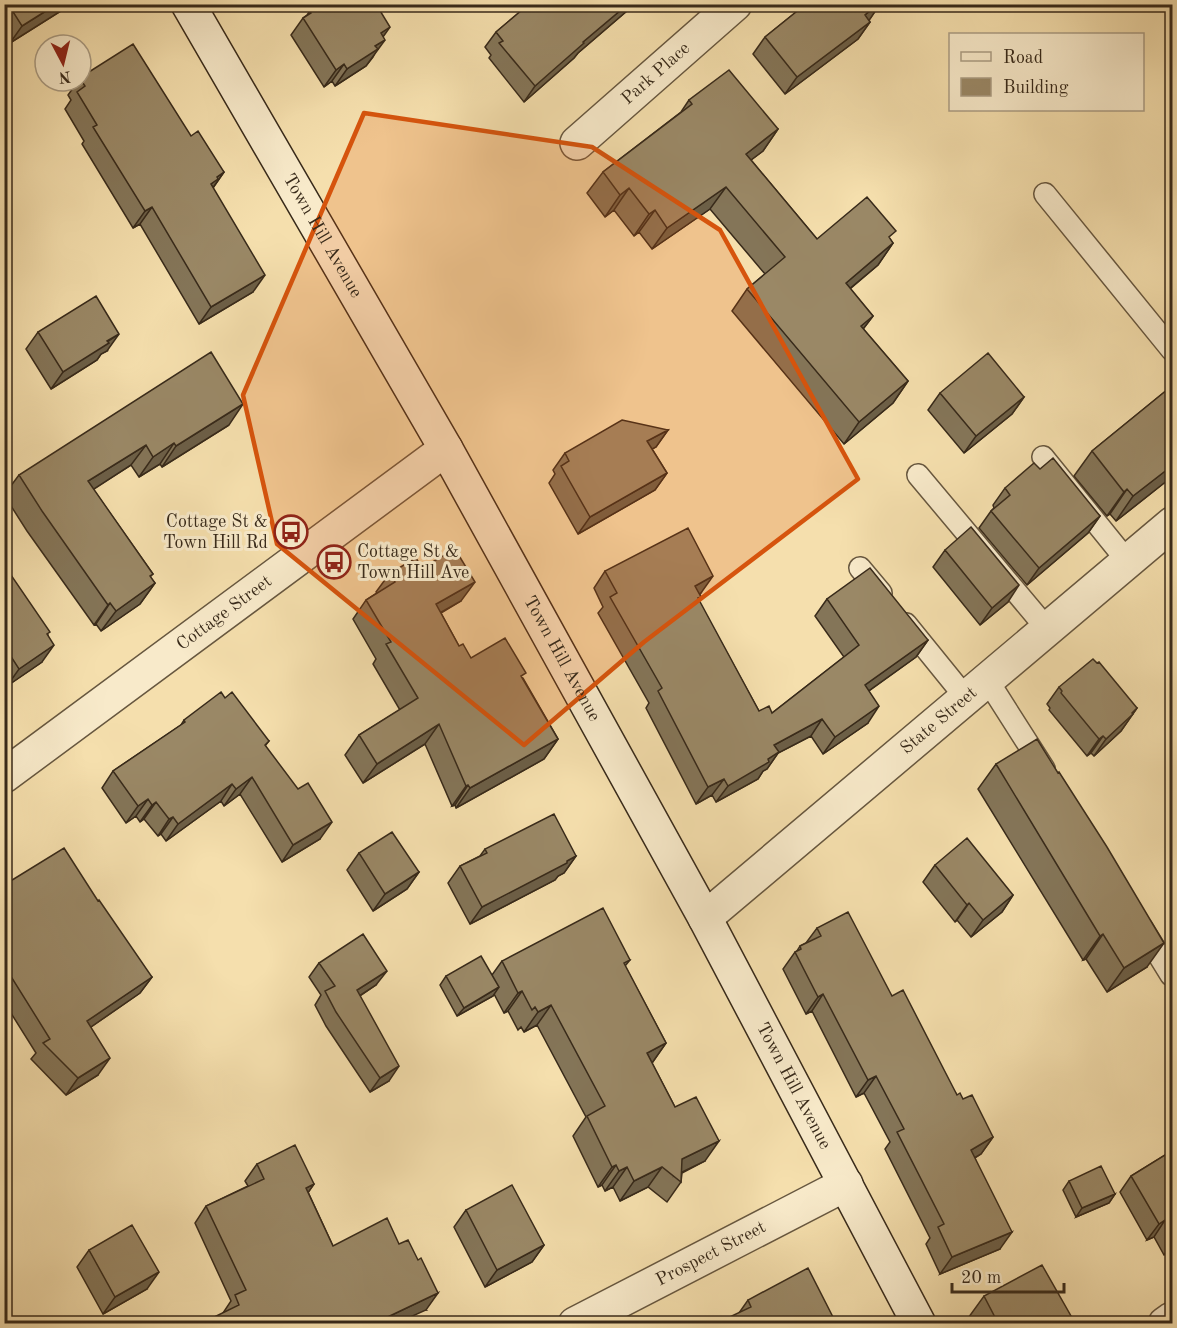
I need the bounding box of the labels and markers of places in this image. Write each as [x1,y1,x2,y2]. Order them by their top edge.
place label: Cottage St & Town Hill Rd [163,513,268,552]
bus stop icon: Cottage St & Town Hill Rd [273,514,309,550]
place label: Cottage St & Town Hill Ave [357,543,469,582]
bus stop icon: Cottage St & Town Hill Ave [316,544,352,580]

